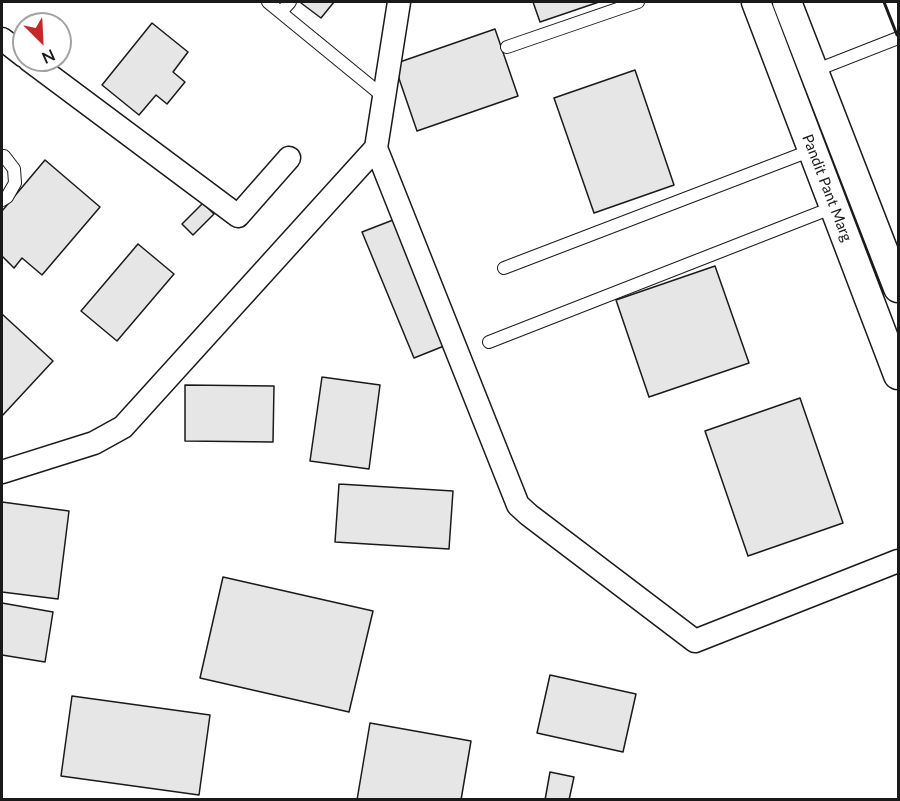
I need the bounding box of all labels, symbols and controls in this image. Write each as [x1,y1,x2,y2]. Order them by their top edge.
north arrow [12,12,72,72]
text: N [39,46,58,68]
street label: Pandit Pant Marg [798,132,856,244]

